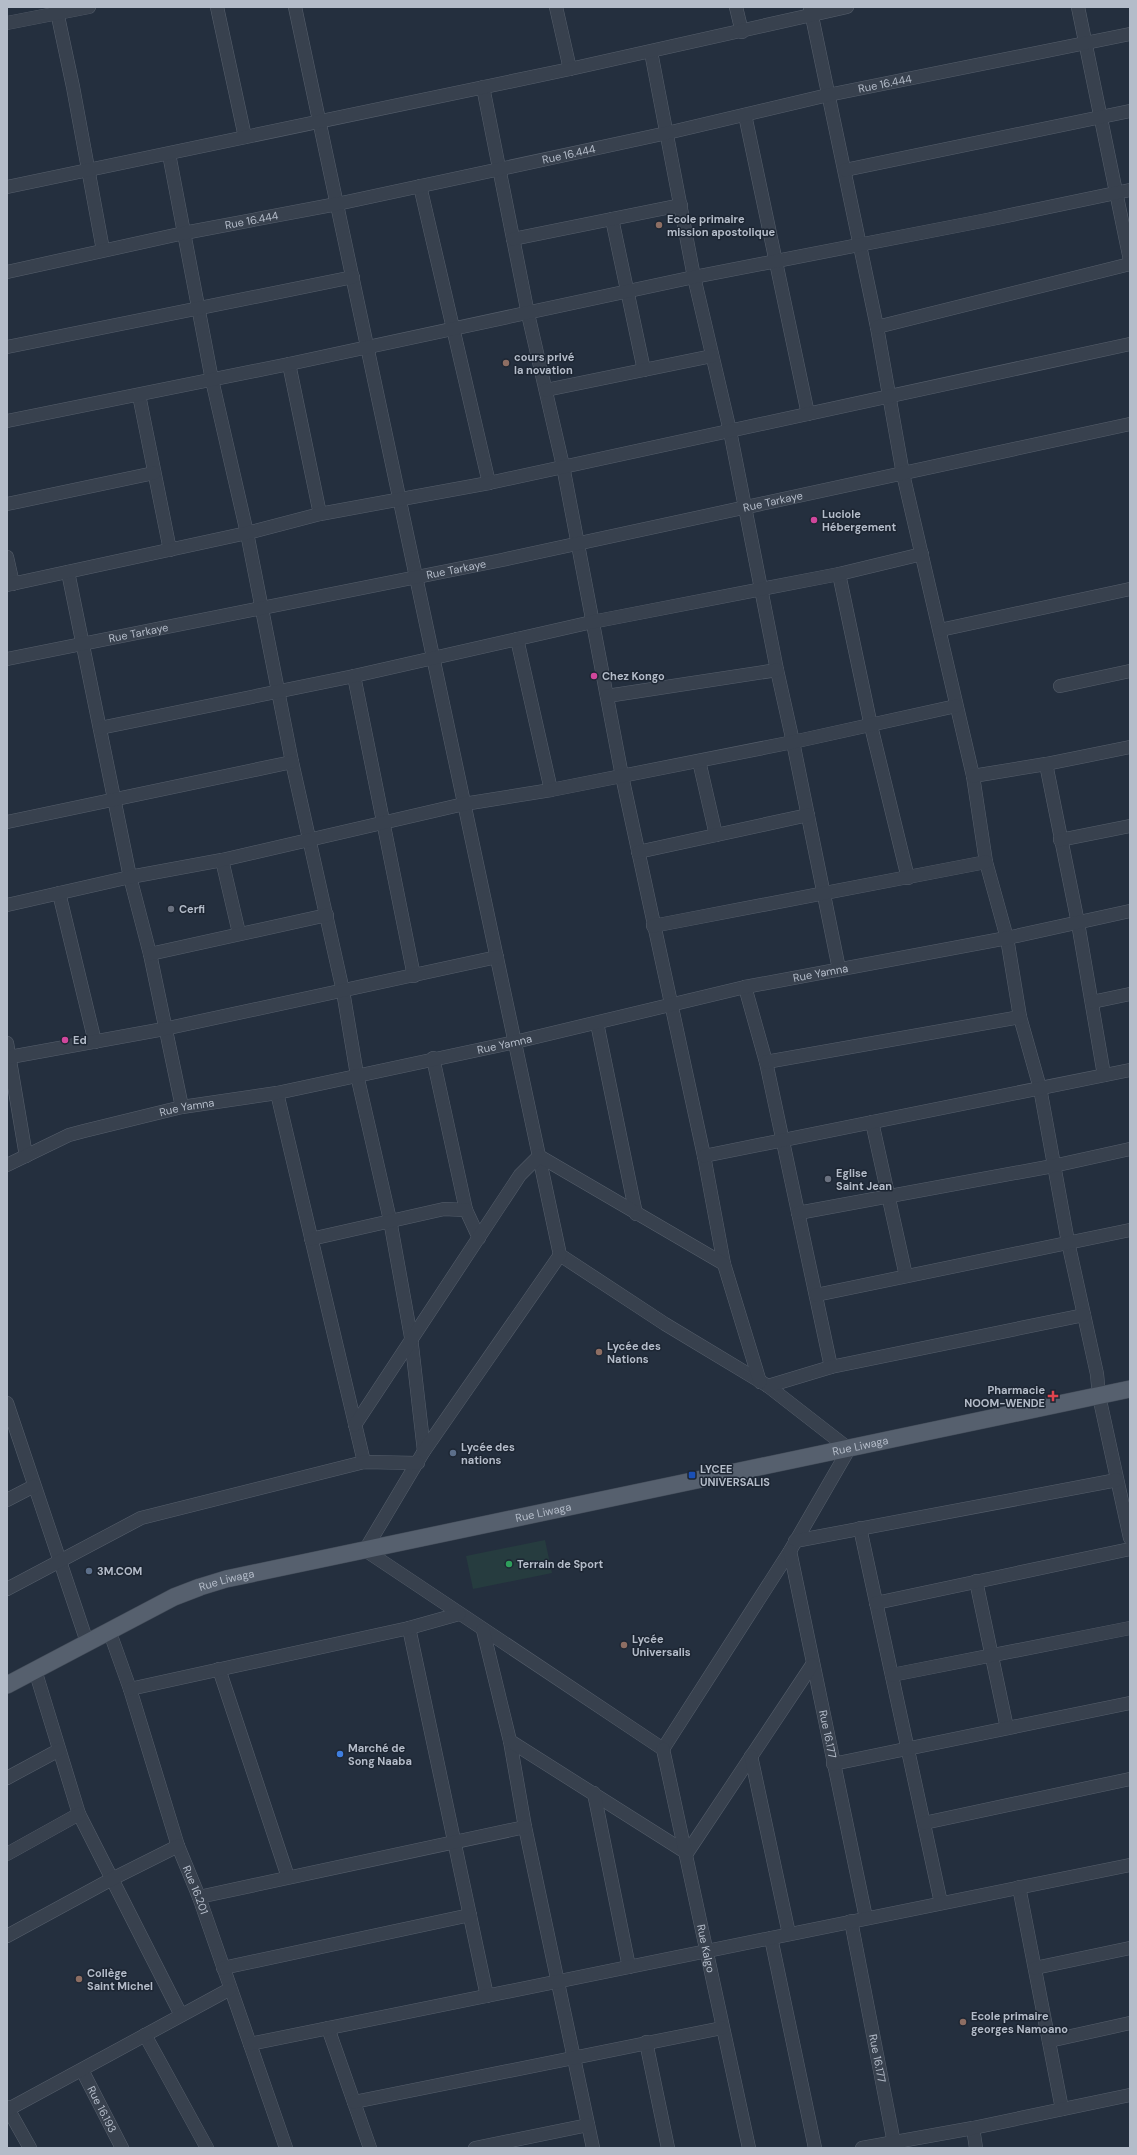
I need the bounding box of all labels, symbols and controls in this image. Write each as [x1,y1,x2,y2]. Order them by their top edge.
street label: Rue 16.444 [857,71,913,96]
street label: Rue 16.444 [541,142,597,167]
street label: Rue 16.444 [224,208,280,232]
place label: Ecole primaire mission apostolique [667,212,775,239]
marker: Ecole primaire mission apostolique [654,220,664,230]
place label: cours privé la novation [514,350,575,377]
marker: cours privé la novation [501,358,511,368]
street label: Rue Tarkaye [742,488,804,515]
place label: Luciole Hébergement [822,507,896,534]
marker: Luciole Hébergement [809,515,819,525]
street label: Rue Tarkaye [425,556,487,582]
street label: Rue Tarkaye [107,620,170,646]
place label: Chez Kongo [602,669,665,683]
marker: Chez Kongo [589,671,599,681]
place label: Cerfi [179,902,205,916]
marker: Cerfi [166,904,176,914]
street label: Rue Yamna [792,961,849,985]
street label: Rue Yamna [476,1031,533,1057]
place label: Ed [73,1033,87,1047]
marker: Ed [60,1035,70,1045]
street label: Rue Yamna [158,1095,215,1119]
place label: Eglise Saint Jean [836,1166,892,1193]
marker: Eglise Saint Jean [823,1174,833,1184]
place label: Lycée des Nations [607,1339,661,1366]
marker: Lycée des Nations [594,1347,604,1357]
place label: Pharmacie NOOM-WENDE [964,1383,1045,1410]
marker: Pharmacie NOOM-WENDE [1048,1391,1058,1401]
street label: Rue Liwaga [831,1433,890,1458]
place label: Lycée des nations [461,1440,515,1467]
marker: Lycée des nations [448,1448,458,1458]
place label: LYCEE UNIVERSALIS [700,1462,770,1489]
marker: LYCEE UNIVERSALIS [687,1470,697,1480]
street label: Rue Liwaga [514,1500,572,1525]
place label: Terrain de Sport [517,1557,603,1571]
marker: Terrain de Sport [504,1559,514,1569]
place label: 3M.COM [97,1564,142,1578]
marker: 3M.COM [84,1566,94,1576]
street label: Rue Liwaga [197,1566,255,1594]
place label: Lycée Universalis [632,1632,691,1659]
marker: Lycée Universalis [619,1640,629,1650]
street label: Rue 16.177 [816,1709,840,1760]
place label: Marché de Song Naaba [348,1741,412,1768]
marker: Marché de Song Naaba [335,1749,345,1759]
street label: Rue 16.201 [180,1863,211,1916]
street label: Rue Kalgo [694,1923,718,1974]
place label: Collège Saint Michel [87,1966,153,1993]
marker: Collège Saint Michel [74,1974,84,1984]
place label: Ecole primaire georges Namoano [971,2009,1068,2036]
marker: Ecole primaire georges Namoano [958,2017,968,2027]
street label: Rue 16.177 [866,2033,889,2084]
street label: Rue 16.193 [84,2083,120,2135]

